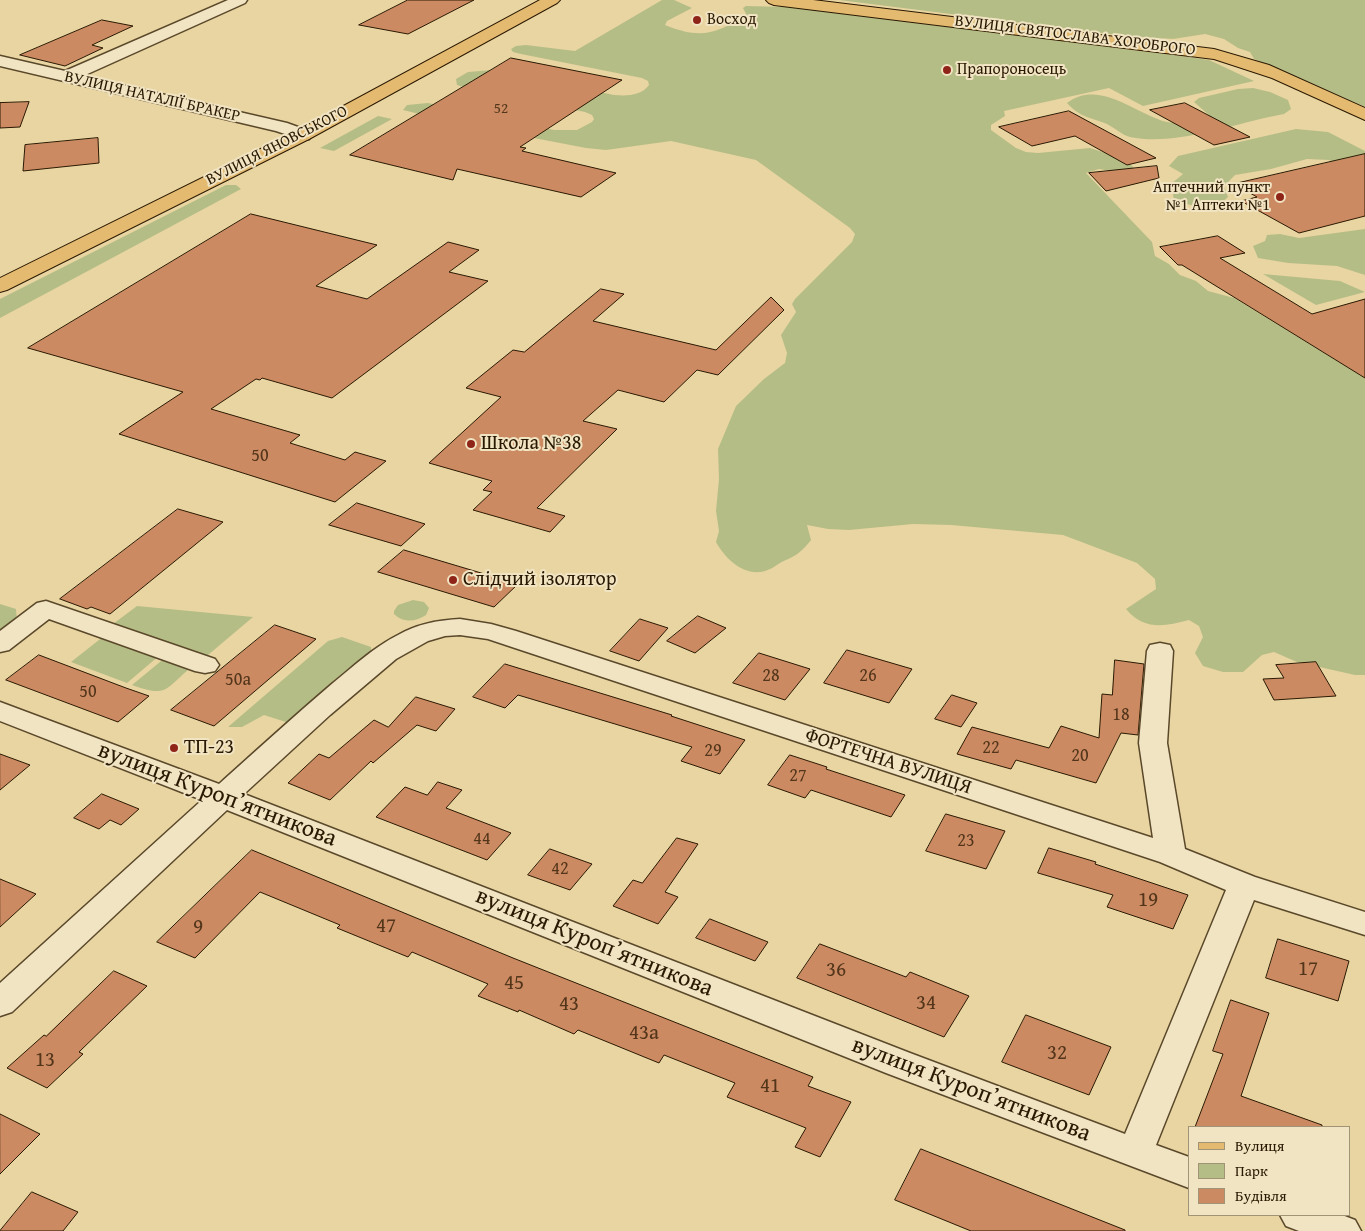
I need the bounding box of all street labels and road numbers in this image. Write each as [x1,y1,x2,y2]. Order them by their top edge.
street label: ВУЛИЦЯ СВЯТОСЛАВА ХОРОБРОГО [953,12,1197,60]
street label: ВУЛИЦЯ НАТАЛІЇ БРАКЕР [62,67,242,127]
street label: ВУЛИЦЯ ЯНОВСЬКОГО [203,102,351,190]
street label: ФОРТЕЧНА ВУЛИЦЯ [802,724,974,800]
street label: вулиця Куропʼятникова [93,736,341,854]
street label: вулиця Куропʼятникова [471,882,717,1004]
street label: вулиця Куропʼятникова [847,1031,1095,1149]

